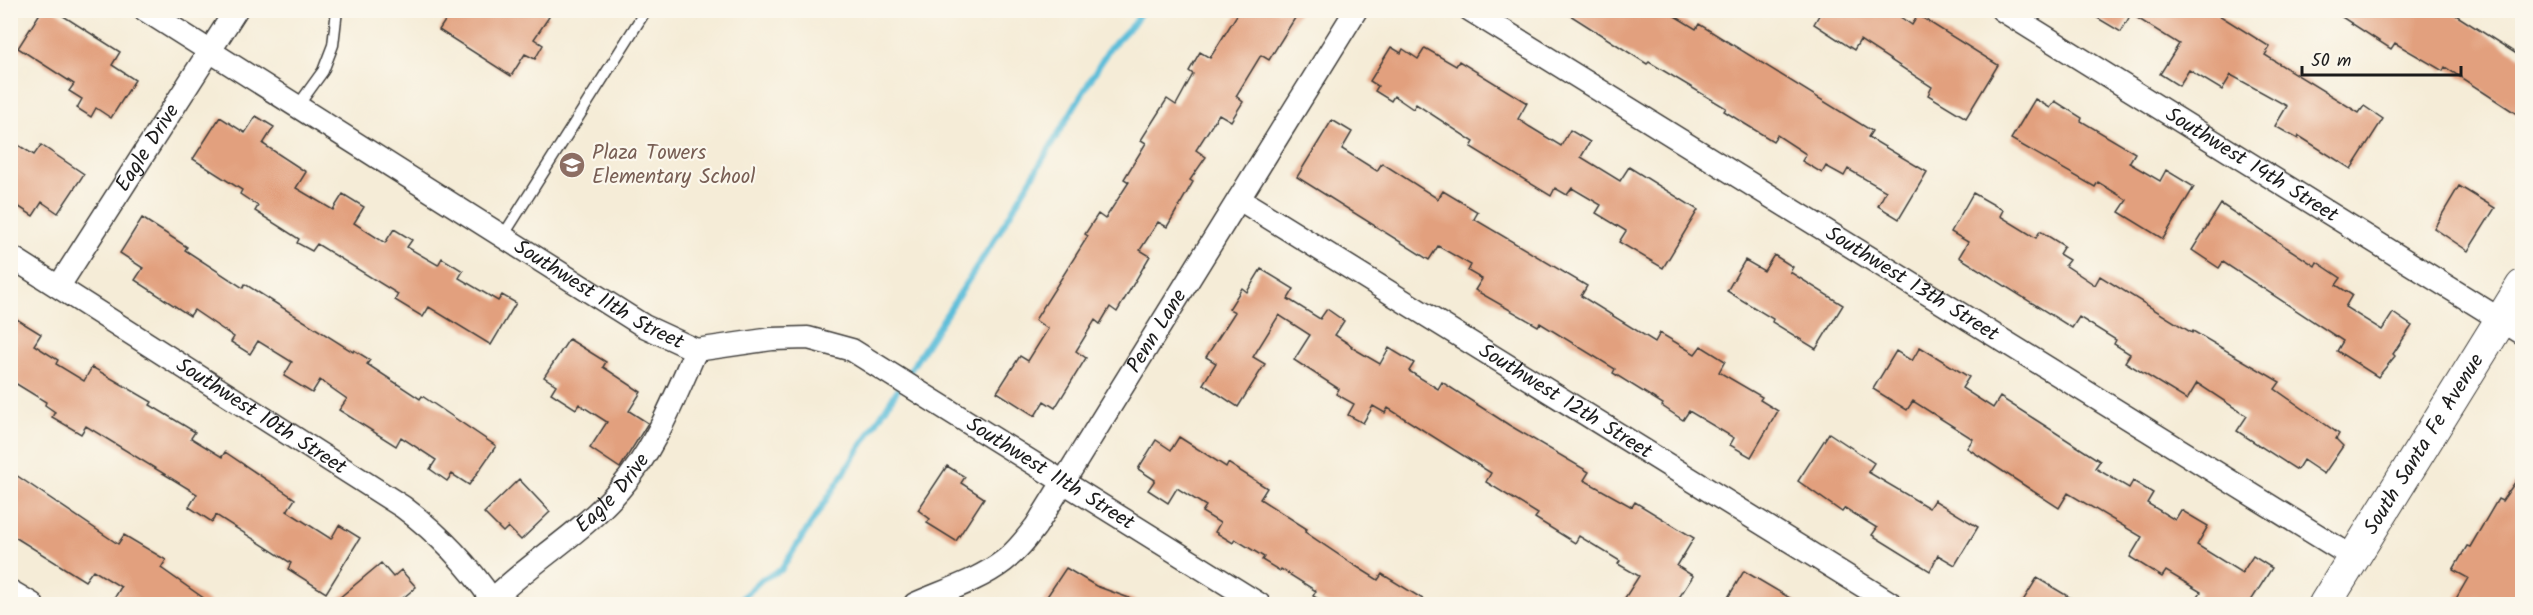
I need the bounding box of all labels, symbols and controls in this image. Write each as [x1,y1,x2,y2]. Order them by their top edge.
scale bar [2302,39,2461,77]
text: 50 m [2311,47,2351,76]
street label: Eagle Drive [107,97,188,199]
street label: Southwest 14th Street [2159,99,2346,232]
place label: Plaza Towers Elementary School [592,137,755,194]
school or university icon: Plaza Towers Elementary School [557,150,587,180]
street label: Southwest 13th Street [1819,218,2006,351]
street label: Southwest 11th Street [507,231,690,359]
street label: Penn Lane [1118,282,1196,380]
street label: Southwest 12th Street [1472,335,1659,468]
street label: South Santa Fe Avenue [2355,347,2493,541]
street label: Southwest 10th Street [169,349,354,484]
street label: Southwest 11th Street [959,408,1142,539]
street label: Eagle Drive [568,446,659,542]

